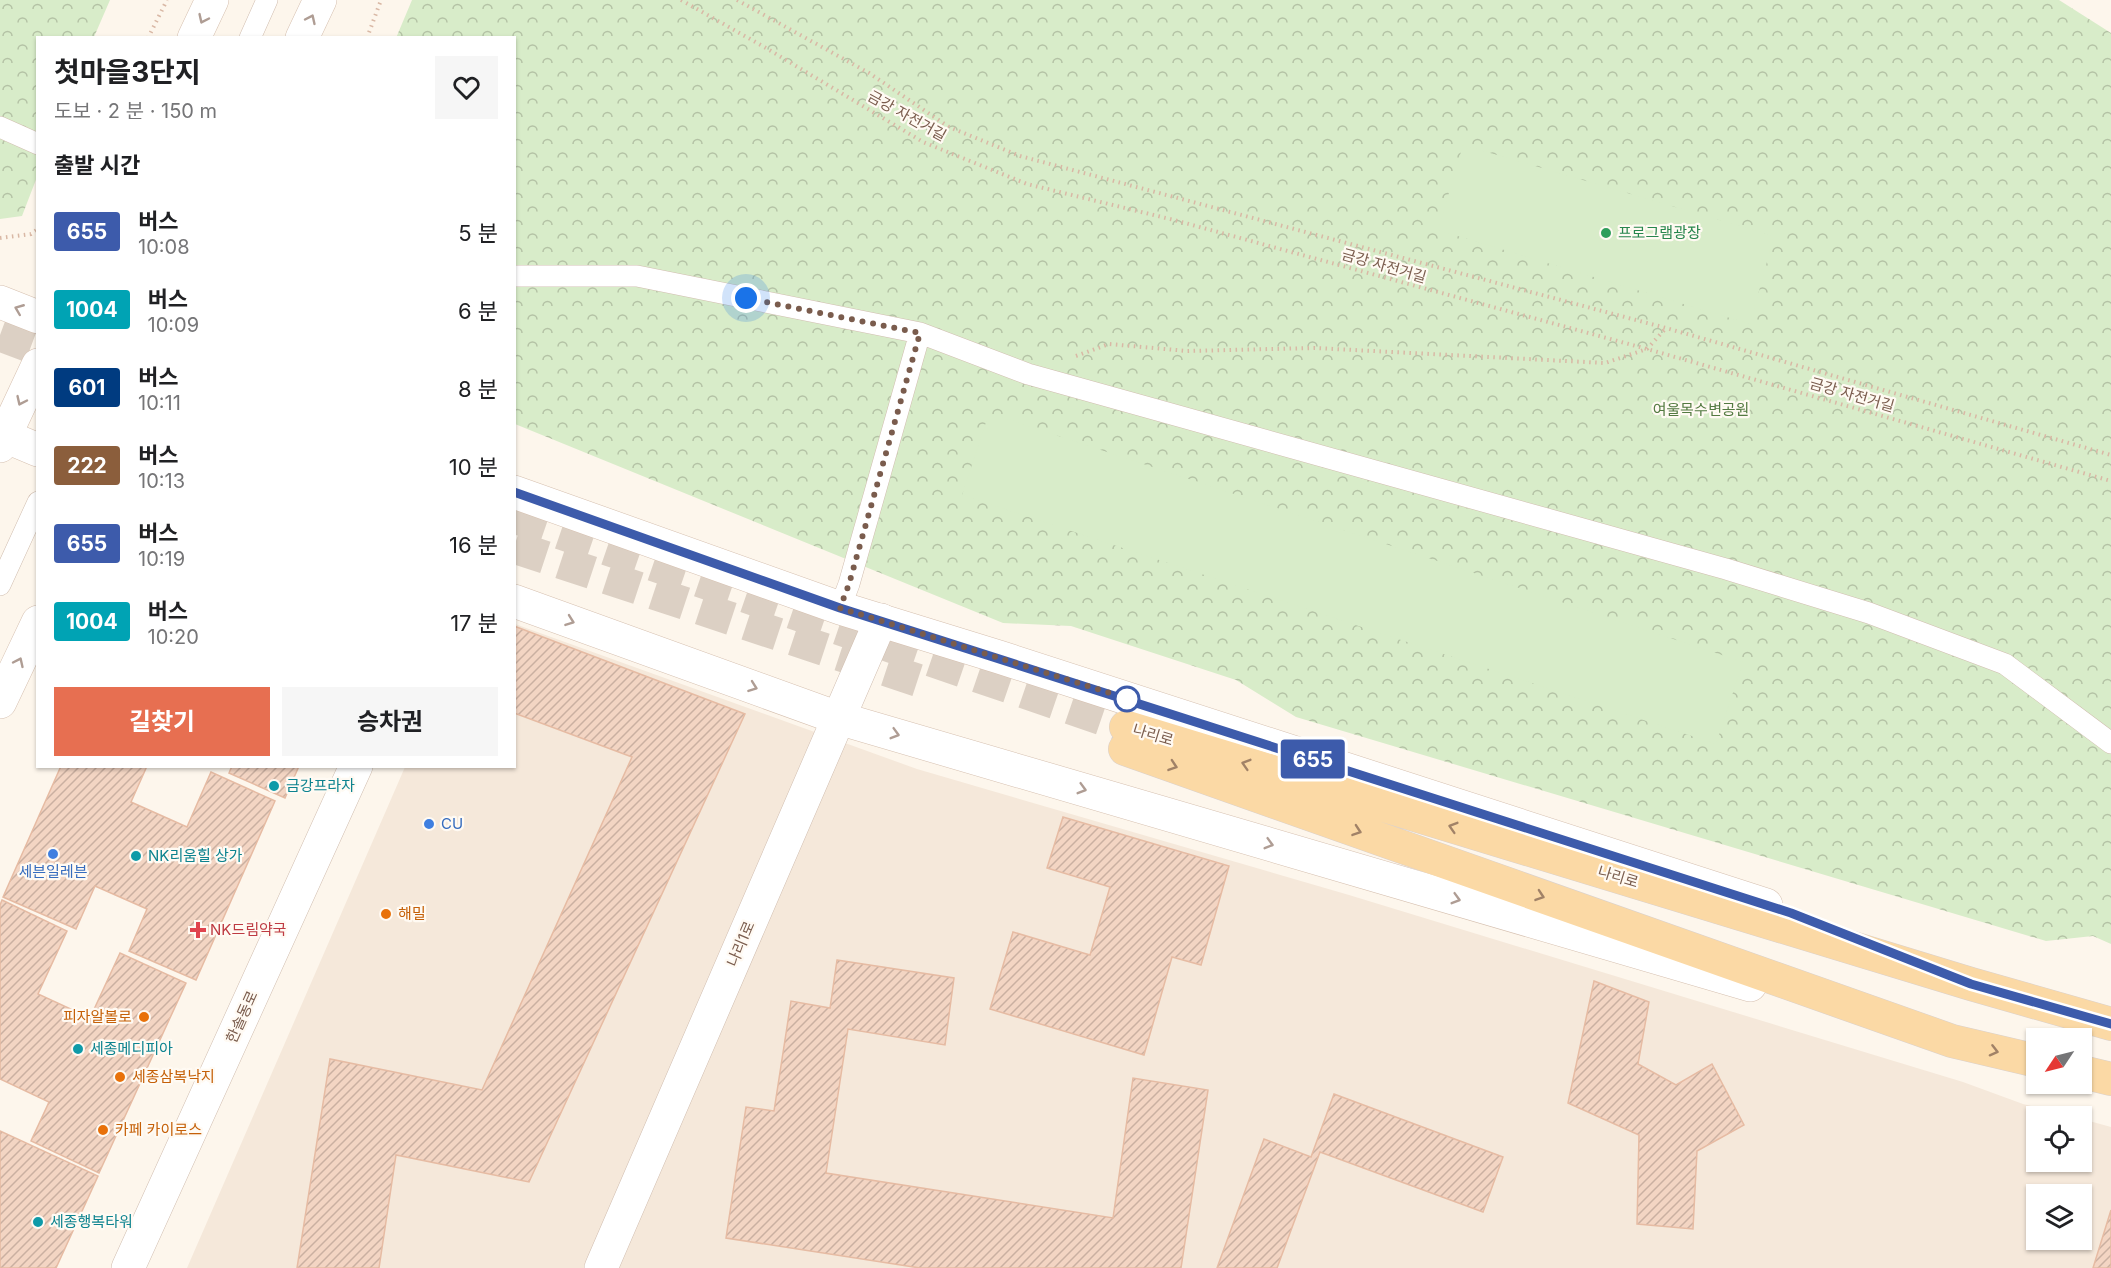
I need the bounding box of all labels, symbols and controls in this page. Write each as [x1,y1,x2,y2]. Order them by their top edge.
one-way arrow [199,12,211,23]
one-way arrow [303,14,315,25]
text: 첫마을3단지 [54,55,201,89]
button: heart [435,56,498,119]
street label: 금강 자전거길 [865,86,950,145]
text: 도보 · 2 분 · 150 m [54,99,217,123]
text: 출발 시간 [54,152,140,178]
text: 버스 [138,208,178,234]
text: 655 [67,219,107,244]
text: 5 분 [458,220,498,246]
place label: 프로그램광장 [1618,223,1701,242]
marker: 프로그램광장 [1599,226,1613,240]
text: 10:08 [138,235,190,259]
street label: 금강 자전거길 [1340,244,1429,287]
your location [731,283,761,313]
text: 버스 [148,286,188,312]
text: 1004 [66,297,118,322]
text: 6 분 [458,298,498,324]
one-way arrow [14,304,25,316]
text: 10:09 [148,313,199,337]
text: 버스 [138,364,178,390]
street label: 금강 자전거길 [1808,373,1897,416]
text: 601 [69,375,105,400]
text: 8 분 [458,376,498,402]
text: 10:11 [138,391,181,415]
one-way arrow [17,394,29,405]
park label: 여울목수변공원 [1653,400,1749,419]
text: 버스 [138,442,178,468]
text: 222 [67,453,107,478]
text: 10 분 [449,454,498,480]
text: 10:13 [138,469,185,493]
text: 버스 [138,520,178,546]
text: 655 [67,531,107,556]
text: 16 분 [449,532,498,558]
text: 10:19 [138,547,185,571]
text: 버스 [148,598,188,624]
text: 1004 [66,609,118,634]
text: 17 분 [450,610,498,636]
one-way arrow [564,613,574,626]
text: 10:20 [148,625,199,649]
one-way arrow [11,657,23,668]
one-way arrow [747,679,758,692]
unlabelled marker [1114,686,1140,712]
button: 길찾기 [54,687,270,756]
button: 승차권 [282,687,498,756]
street label: 나리로 [1131,719,1176,750]
one-way arrow [889,727,900,739]
line badge: 655 [1278,740,1348,778]
text: 655 [1293,747,1333,772]
one-way arrow [1167,758,1178,771]
one-way arrow [1241,759,1252,771]
place label: 금강프라자 [286,776,355,795]
marker: 금강프라자 [267,779,281,793]
one-way arrow [1076,782,1087,794]
place label: CU [441,814,463,833]
marker: CU [422,817,436,831]
one-way arrow [1448,822,1459,834]
one-way arrow [1351,823,1361,836]
one-way arrow [1263,837,1274,849]
place label: NK리움힐 상가 [148,846,243,865]
marker: 세븐일레븐 [46,847,60,861]
marker: NK리움힐 상가 [129,849,143,863]
street label: 나리로 [1596,861,1641,892]
place label: 세븐일레븐 [18,862,88,881]
one-way arrow [1535,888,1545,901]
one-way arrow [1450,892,1461,904]
place label: 해밀 [398,904,426,923]
marker: 해밀 [379,907,393,921]
street label: 나리1로 [723,918,759,969]
place label: NK드림약국 [210,920,287,939]
marker: NK드림약국 [191,923,205,937]
street label: 한솔동로 [222,988,261,1046]
place label: 피자알볼로 [63,1007,132,1026]
marker: 피자알볼로 [137,1010,151,1024]
north arrow [2026,1028,2092,1094]
map controls [2026,1028,2092,1250]
place label: 세종메디피아 [90,1039,173,1058]
marker: 세종메디피아 [71,1042,85,1056]
one-way arrow [1989,1044,1999,1057]
place label: 세종삼복낙지 [132,1067,215,1086]
marker: 세종삼복낙지 [113,1070,127,1084]
button: locate [2026,1106,2092,1172]
place label: 카페 카이로스 [115,1120,202,1139]
marker: 카페 카이로스 [96,1123,110,1137]
button: layers [2026,1184,2092,1250]
place label: 세종행복타워 [50,1212,133,1231]
marker: 세종행복타워 [31,1215,45,1229]

